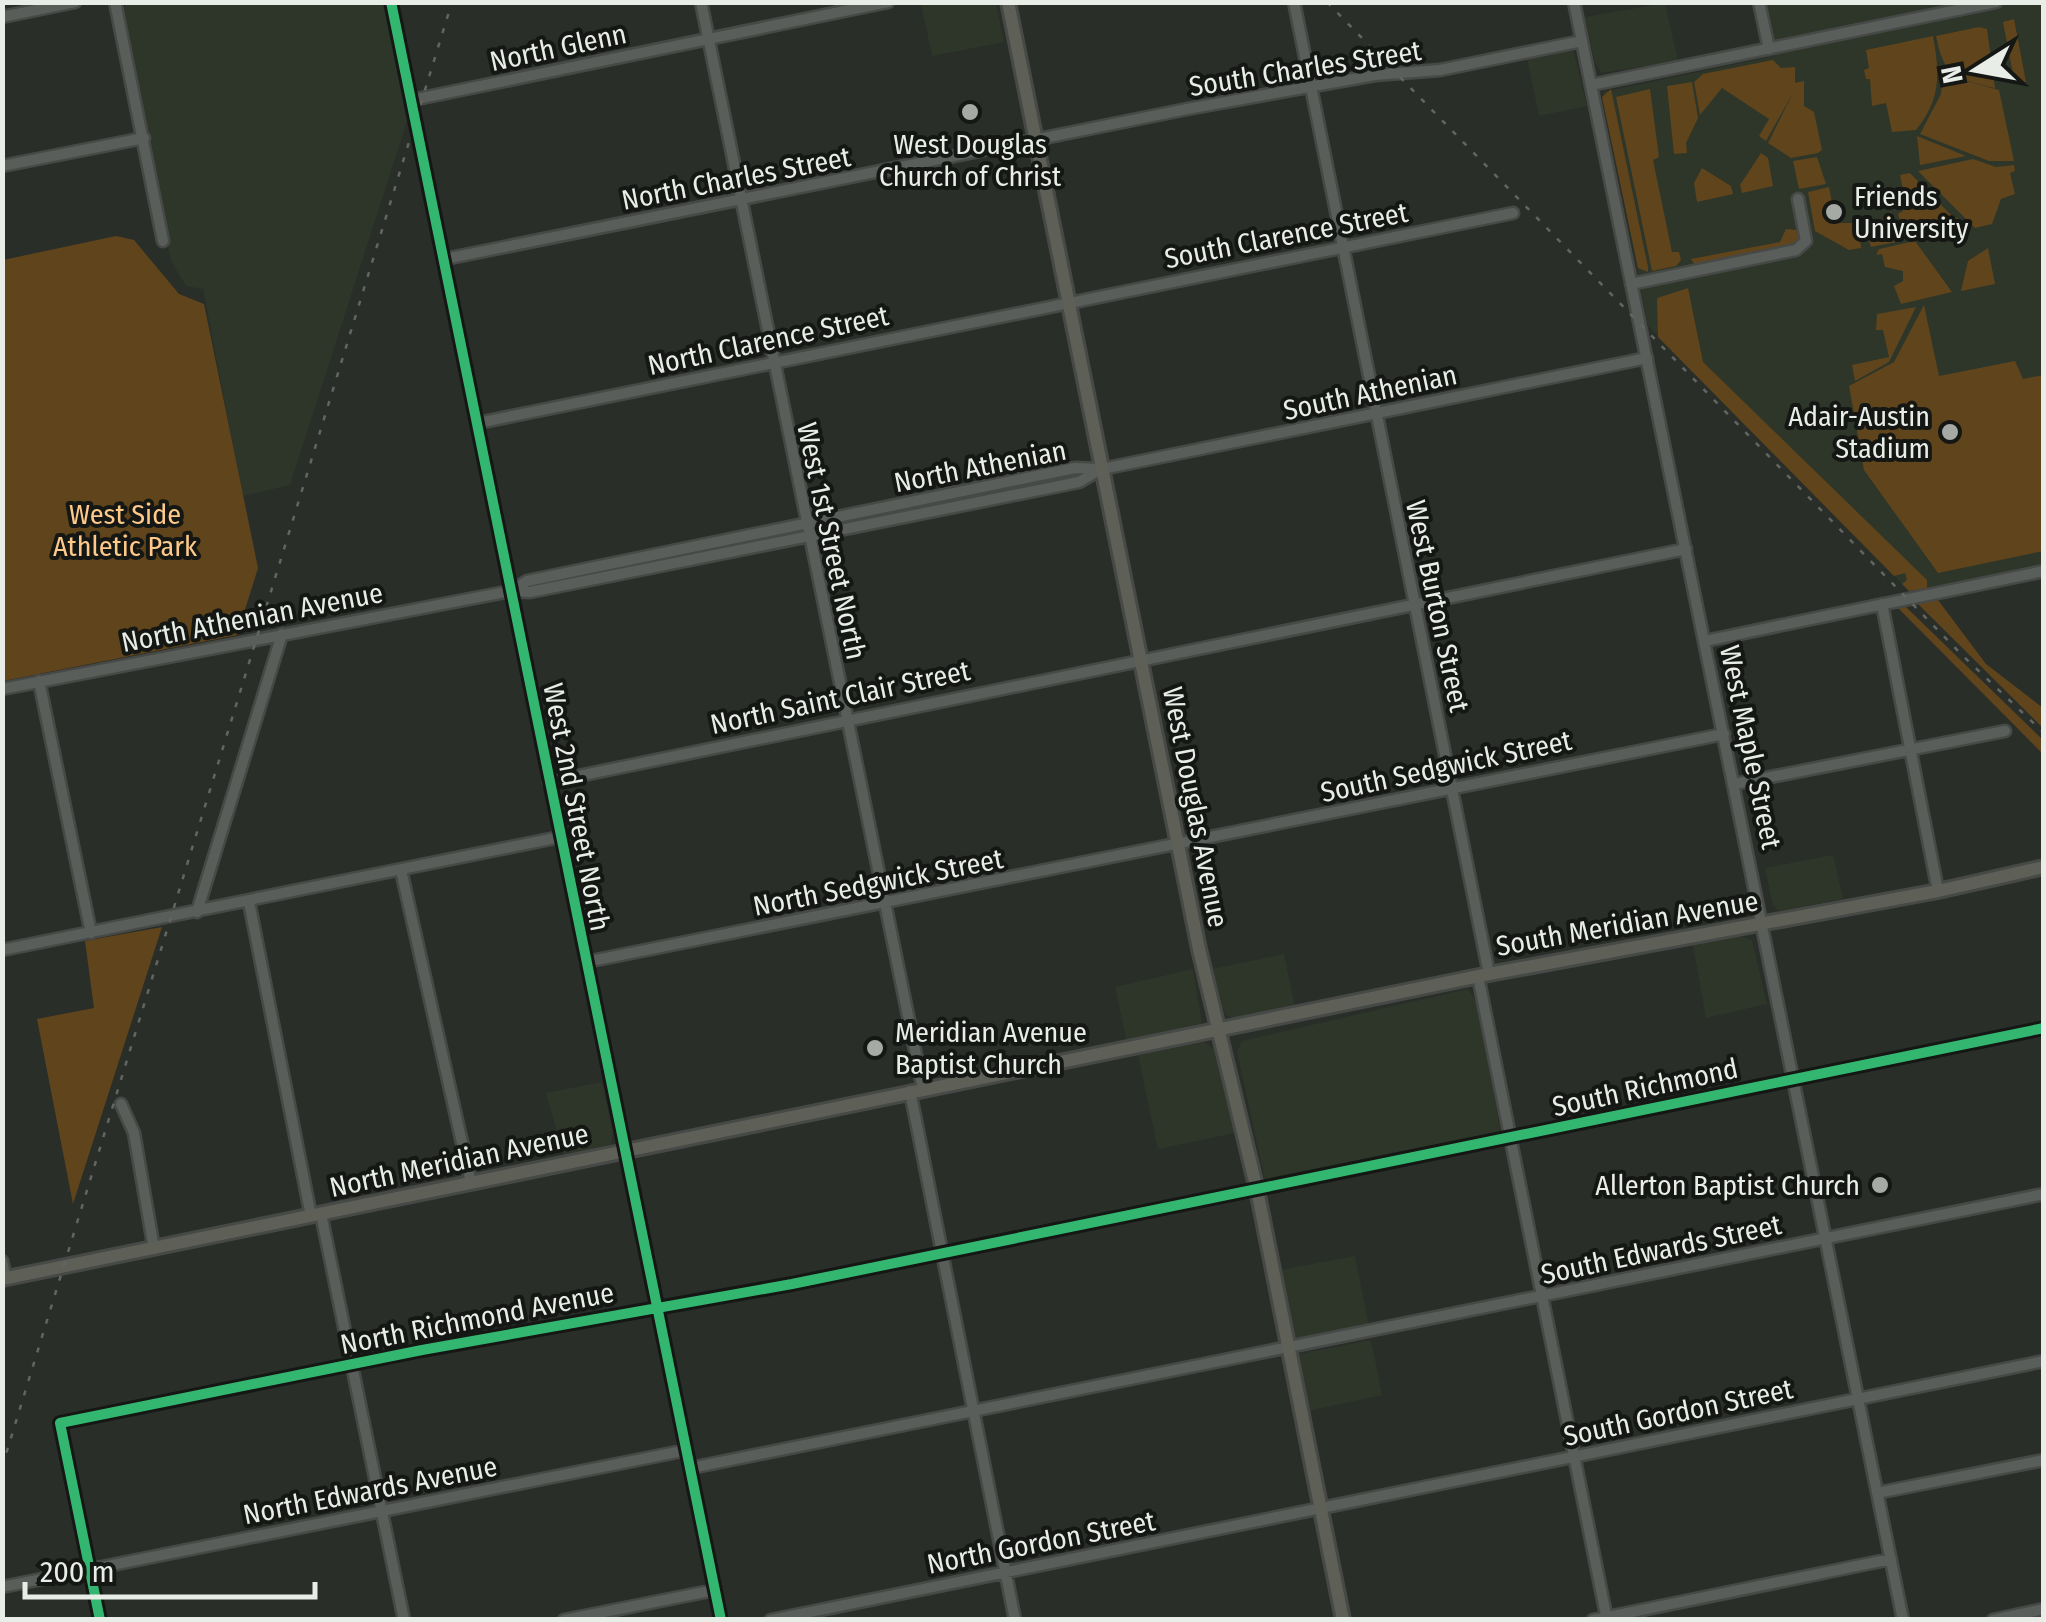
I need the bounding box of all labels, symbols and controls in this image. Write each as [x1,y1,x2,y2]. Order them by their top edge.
street label: North Glenn [487,17,629,78]
north arrow [1926,20,2026,120]
street label: South Charles Street [1187,34,1424,103]
text: N [1934,63,1970,86]
marker: West Douglas Church of Christ [959,101,981,123]
place label: West Douglas Church of Christ [879,128,1062,193]
street label: North Charles Street [619,140,854,217]
place label: Friends University [1854,180,1969,245]
street label: South Clarence Street [1162,196,1411,275]
marker: Friends University [1823,201,1845,223]
street label: North Clarence Street [645,299,892,382]
street label: South Athenian [1280,358,1460,427]
place label: Adair-Austin Stadium [1788,400,1930,465]
street label: West 1st Street North [790,419,873,663]
marker: Adair-Austin Stadium [1939,421,1961,443]
street label: North Athenian [891,434,1069,499]
street label: West Burton Street [1399,497,1476,716]
park label: West Side Athletic Park [53,498,198,563]
street label: North Athenian Avenue [119,576,386,659]
street label: West Maple Street [1713,642,1788,853]
street label: North Saint Clair Street [707,654,974,741]
street label: West 2nd Street North [536,680,617,934]
street label: West Douglas Avenue [1156,684,1235,930]
street label: South Sedgwick Street [1318,724,1575,809]
street label: North Sedgwick Street [750,842,1007,923]
street label: South Meridian Avenue [1493,884,1761,963]
place label: Meridian Avenue Baptist Church [895,1016,1087,1081]
marker: Meridian Avenue Baptist Church [864,1037,886,1059]
street label: South Richmond [1549,1052,1741,1123]
street label: North Meridian Avenue [327,1117,592,1204]
place label: Allerton Baptist Church [1595,1169,1860,1202]
marker: Allerton Baptist Church [1869,1174,1891,1196]
street label: South Edwards Street [1538,1208,1785,1291]
street label: North Richmond Avenue [338,1276,617,1361]
street label: South Gordon Street [1561,1372,1797,1453]
street label: North Edwards Avenue [240,1450,500,1531]
street label: North Gordon Street [924,1504,1159,1581]
scale bar [25,1537,315,1599]
text: 200 m [40,1554,115,1590]

